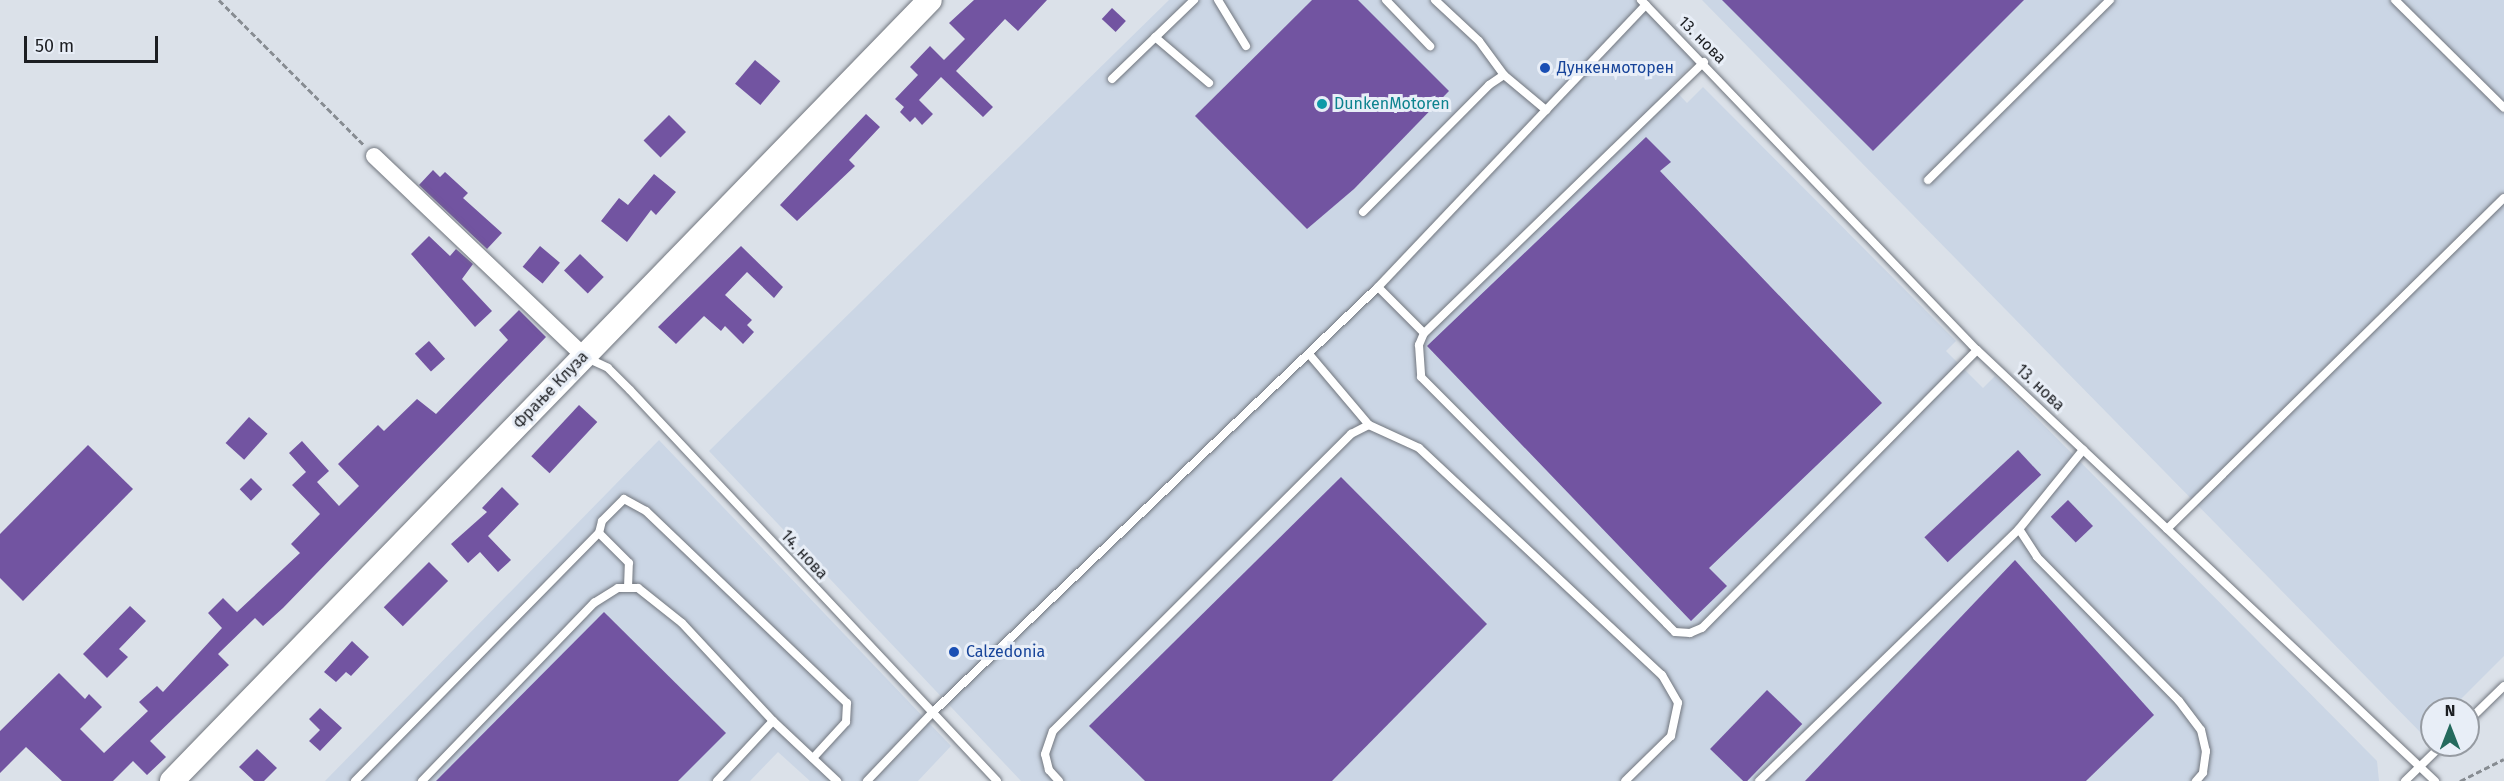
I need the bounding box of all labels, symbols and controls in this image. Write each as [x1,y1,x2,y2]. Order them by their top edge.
street label: 13. нова [1674,12,1730,68]
scale bar [27,24,160,62]
text: 50 m [35,35,74,57]
place label: Дункенмоторен [1557,58,1674,78]
marker: Дункенмоторен [1538,61,1552,75]
place label: DunkenMotoren [1334,94,1450,114]
marker: DunkenMotoren [1315,97,1329,111]
street label: Фрање Клуза [509,347,593,433]
street label: 13. нова [2012,361,2068,415]
street label: 14. нова [777,527,831,583]
place label: Calzedonia [966,642,1045,662]
marker: Calzedonia [947,645,961,659]
north arrow [2420,697,2480,757]
text: N [2445,701,2455,720]

